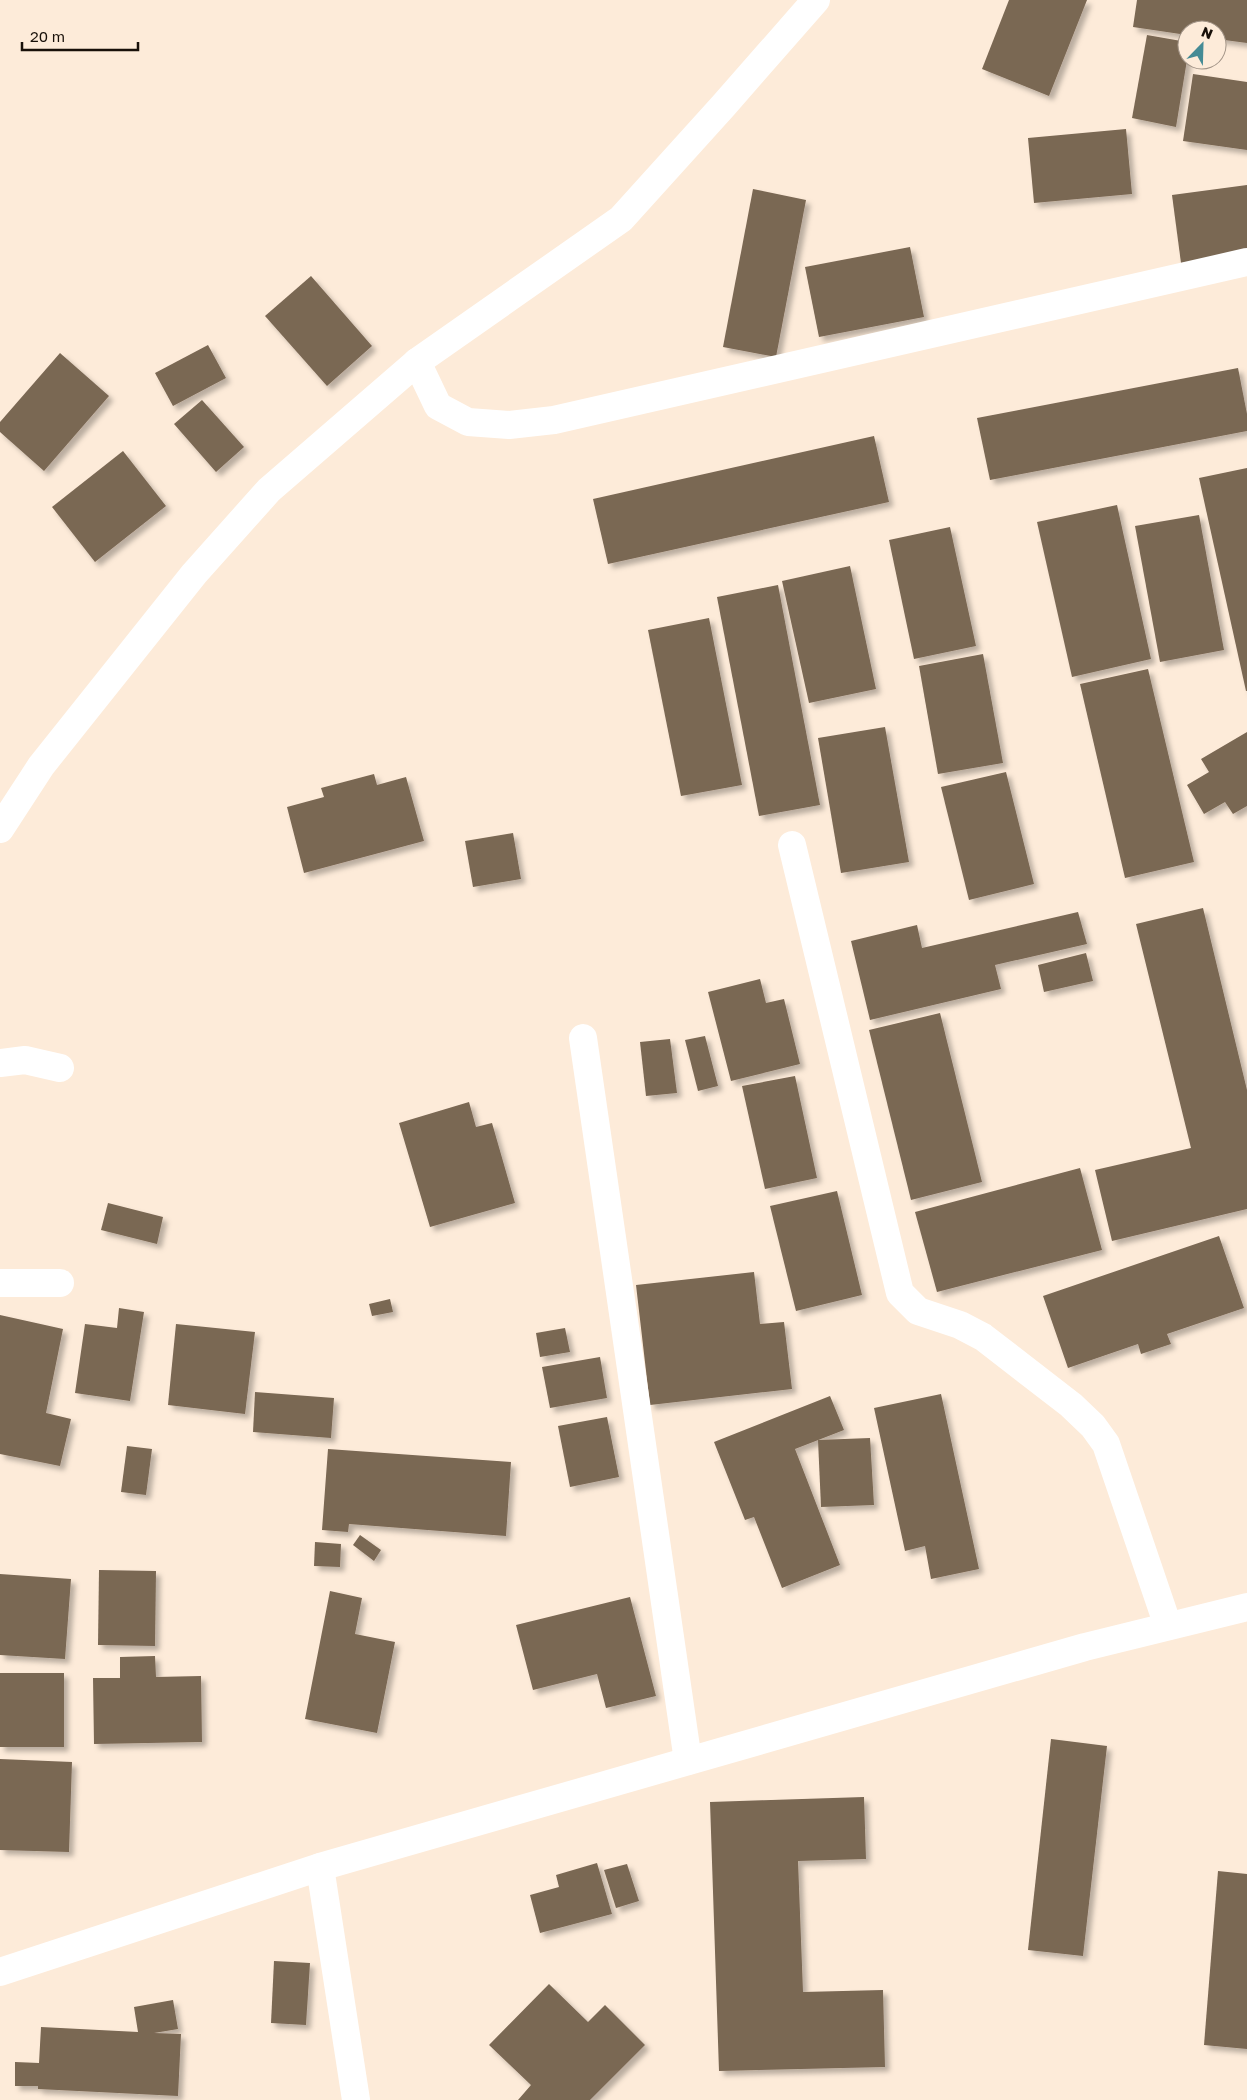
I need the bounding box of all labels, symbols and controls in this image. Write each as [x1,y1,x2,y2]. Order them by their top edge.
scale bar [22,20,139,52]
north arrow [1177,20,1227,70]
text: N [1199,23,1215,42]
text: 20 m [30,27,65,45]

